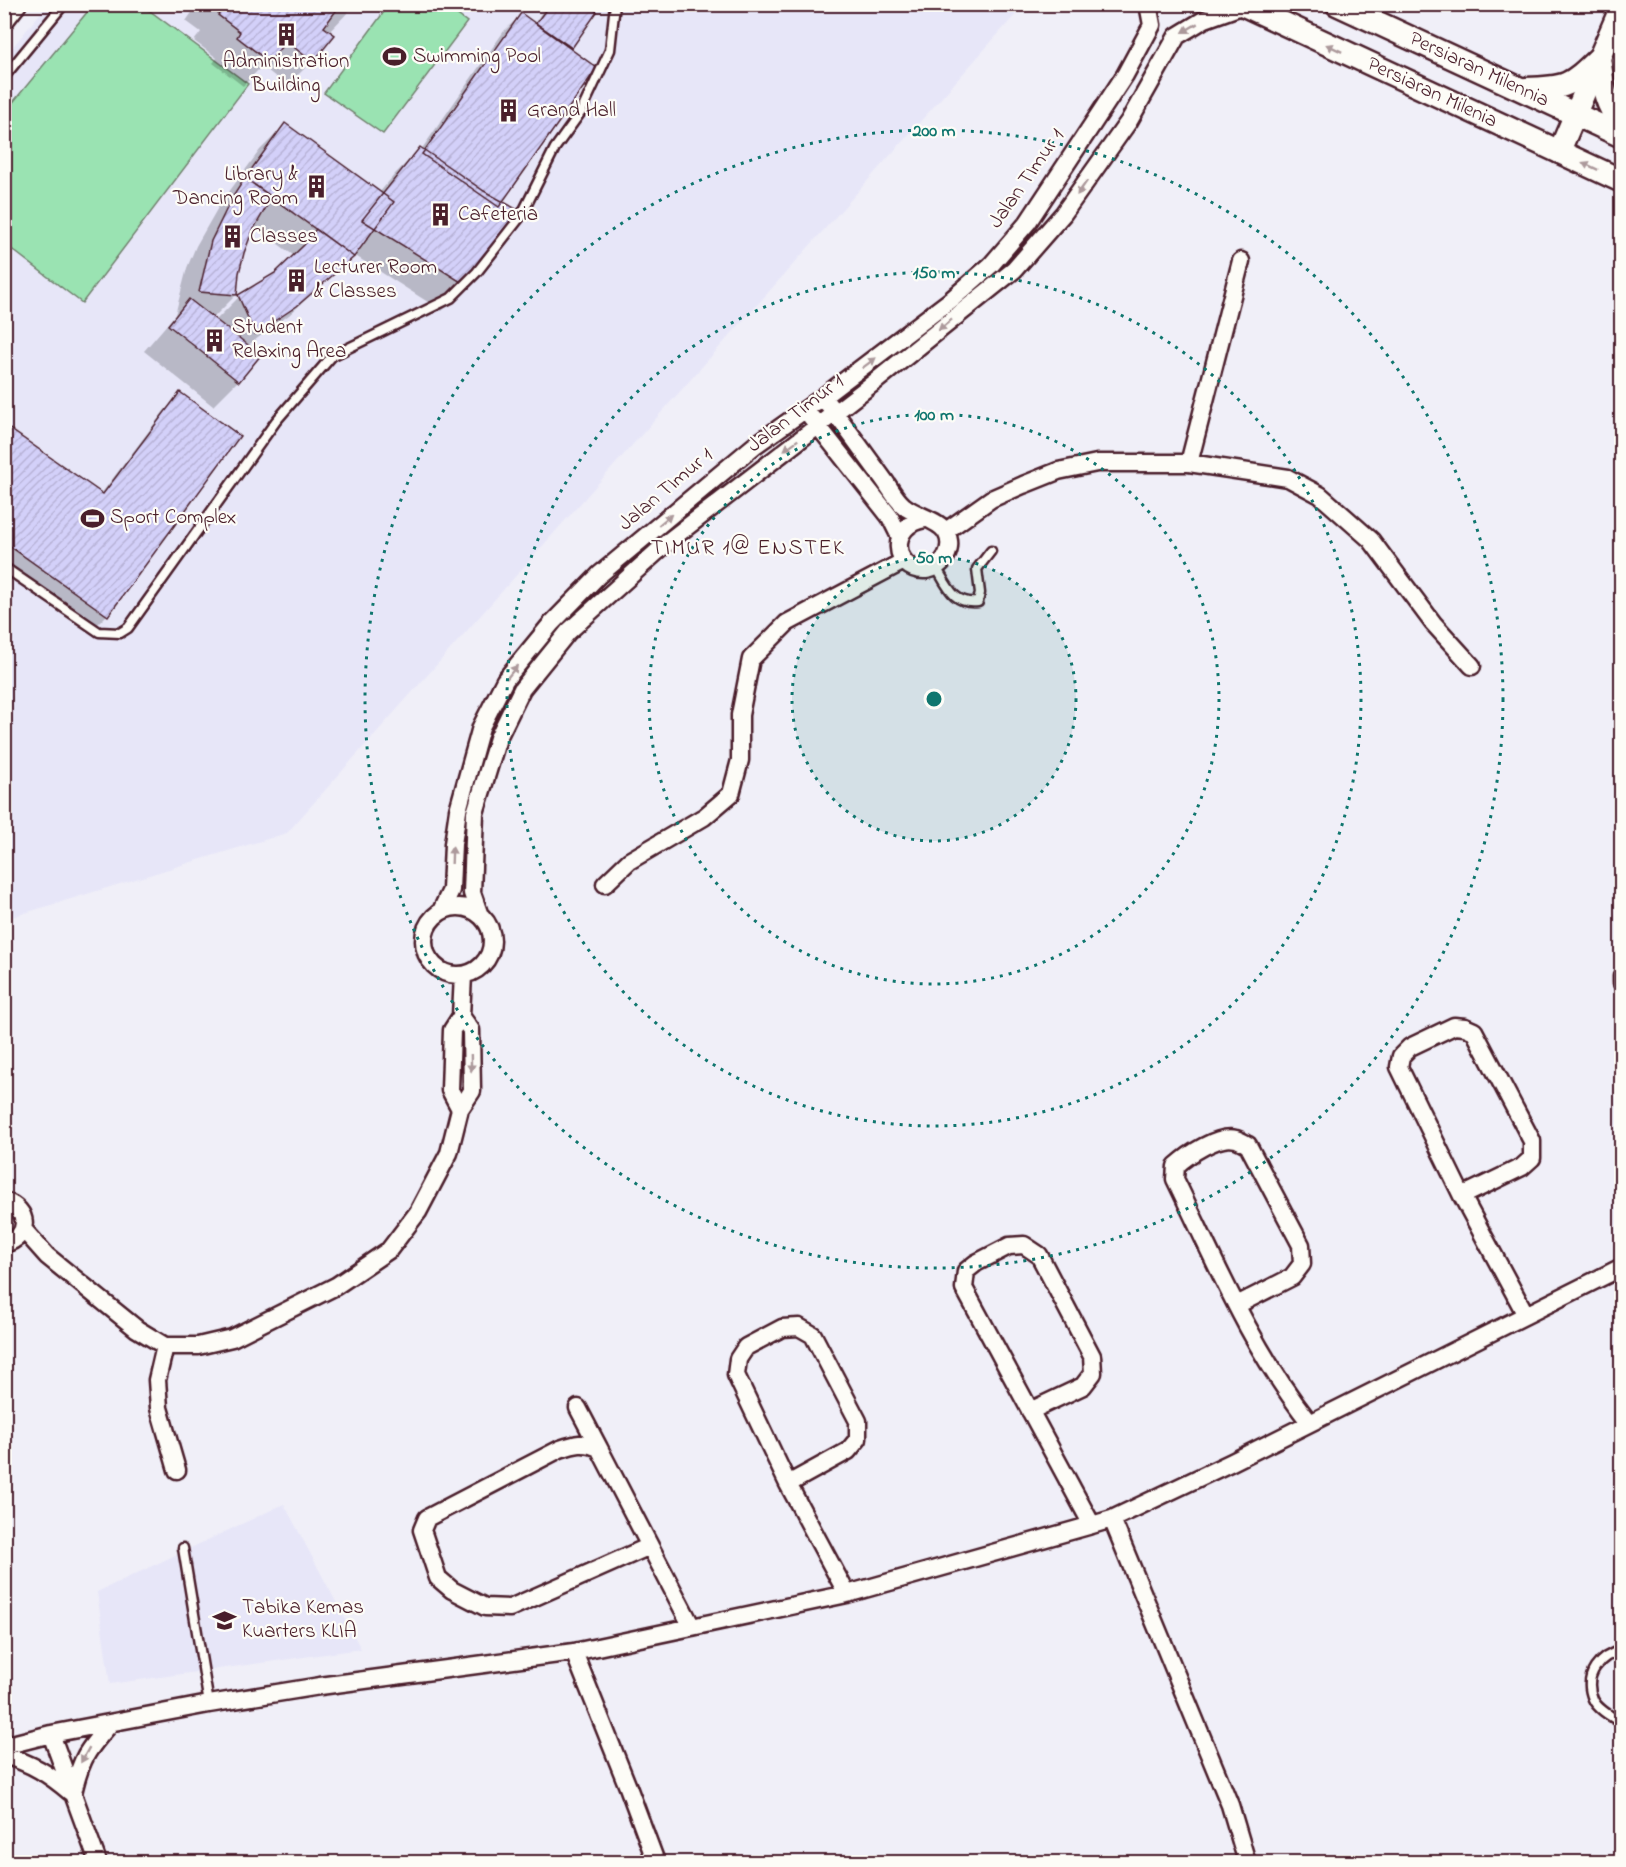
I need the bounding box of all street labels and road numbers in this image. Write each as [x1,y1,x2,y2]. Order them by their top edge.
street label: Persiaran Milennia [1404,24,1554,116]
street label: Persiaran Milenia [1362,50,1502,136]
street label: Jalan TImur 1 [982,123,1073,235]
street label: Jalan Timur 1 [741,367,851,460]
street label: Jalan TImur 1 [612,441,720,539]

